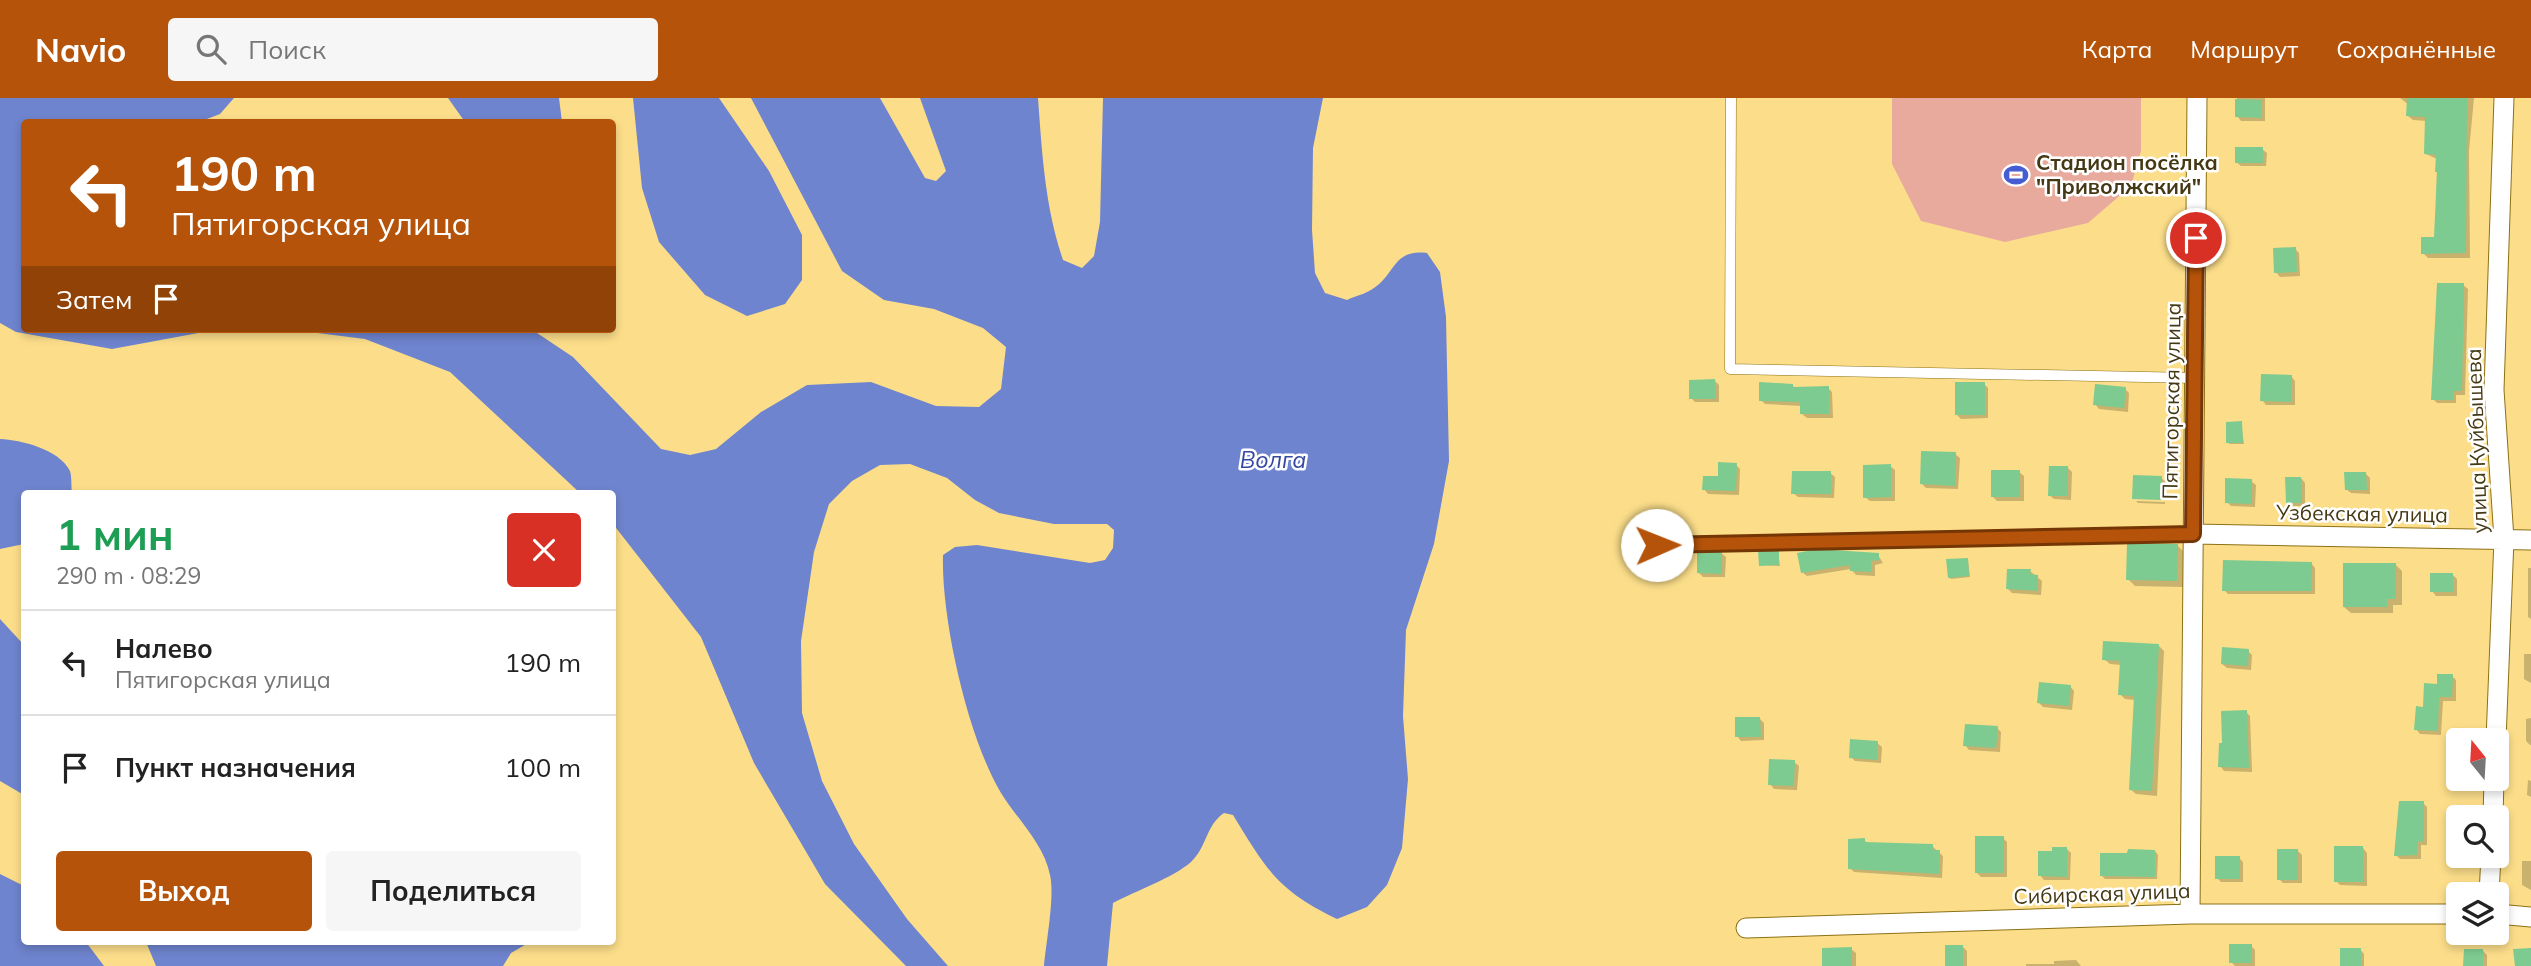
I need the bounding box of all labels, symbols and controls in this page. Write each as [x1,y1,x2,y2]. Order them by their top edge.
search box [168,18,658,81]
text: Navio [35,29,126,70]
icon: search [192,30,230,68]
text: Поиск [248,33,326,66]
text: Карта [2082,34,2152,64]
text: Маршрут [2190,34,2298,64]
text: Сохранённые [2336,34,2496,64]
text: 190 m [171,142,317,203]
icon: left [56,147,147,238]
place label: Стадион посёлка "Приволжский" [2036,149,2218,199]
sports icon: Стадион посёлка "Приволжский" [2002,161,2030,189]
text: Пятигорская улица [171,203,471,243]
pin [2166,208,2226,268]
icon: arrive [2177,219,2215,257]
icon: arrive [147,280,185,318]
text: Затем [56,283,133,316]
street label: Пятигорская улица [2156,302,2186,500]
street label: улица Куйбышева [2460,348,2492,534]
water label: Волга [1240,445,1306,474]
street label: Узбекская улица [2275,498,2448,527]
text: 1 мин [56,508,174,561]
position arrow [1620,508,1694,582]
button: close [507,513,581,587]
text: 290 m · 08:29 [56,561,201,590]
text: Налево [115,632,213,665]
icon: left [56,644,94,682]
text: 190 m [505,646,581,679]
text: Пятигорская улица [115,665,331,694]
north arrow [2446,728,2510,791]
map controls [2446,728,2509,945]
icon: arrive [56,749,94,787]
text: Пункт назначения [115,751,356,784]
text: 100 m [505,751,581,784]
button: search [2446,805,2509,868]
button: Выход [56,851,312,931]
button: Поделиться [326,851,581,931]
street label: Сибирская улица [2013,877,2191,909]
button: layers [2446,882,2509,945]

